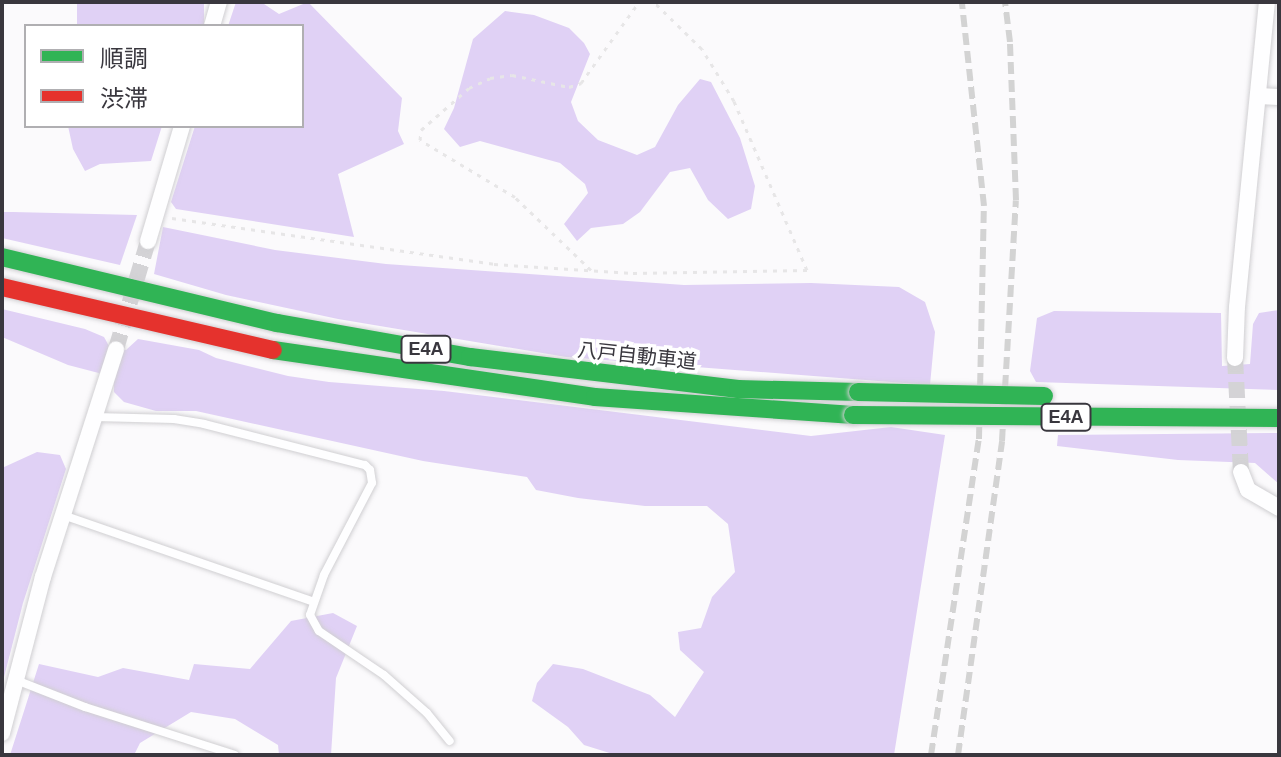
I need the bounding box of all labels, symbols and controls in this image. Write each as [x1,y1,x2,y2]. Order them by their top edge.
legend [24,24,304,128]
text: 順調 [100,45,148,72]
text: 渋滞 [100,85,148,112]
road number: E4A [400,335,452,363]
street label: 八戸自動車道 [576,338,698,374]
road number: E4A [1040,403,1092,431]

